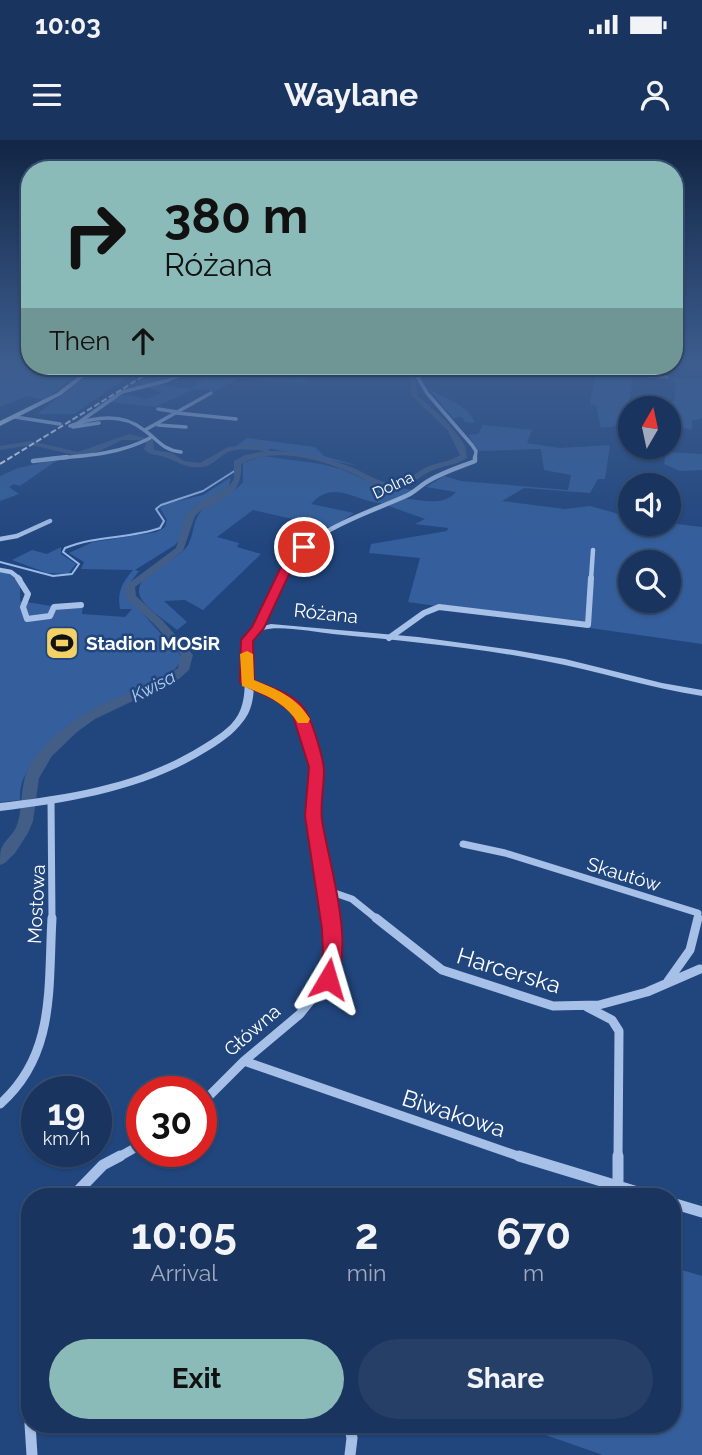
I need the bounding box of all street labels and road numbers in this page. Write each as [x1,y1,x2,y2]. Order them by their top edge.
street label: Dolna [369,467,417,503]
street label: Różana [293,599,359,627]
street label: Skautów [585,852,664,896]
street label: Mostowa [23,864,49,944]
street label: Harcerska [454,941,564,999]
street label: Główna [220,1000,284,1060]
street label: Biwakowa [399,1084,509,1142]

